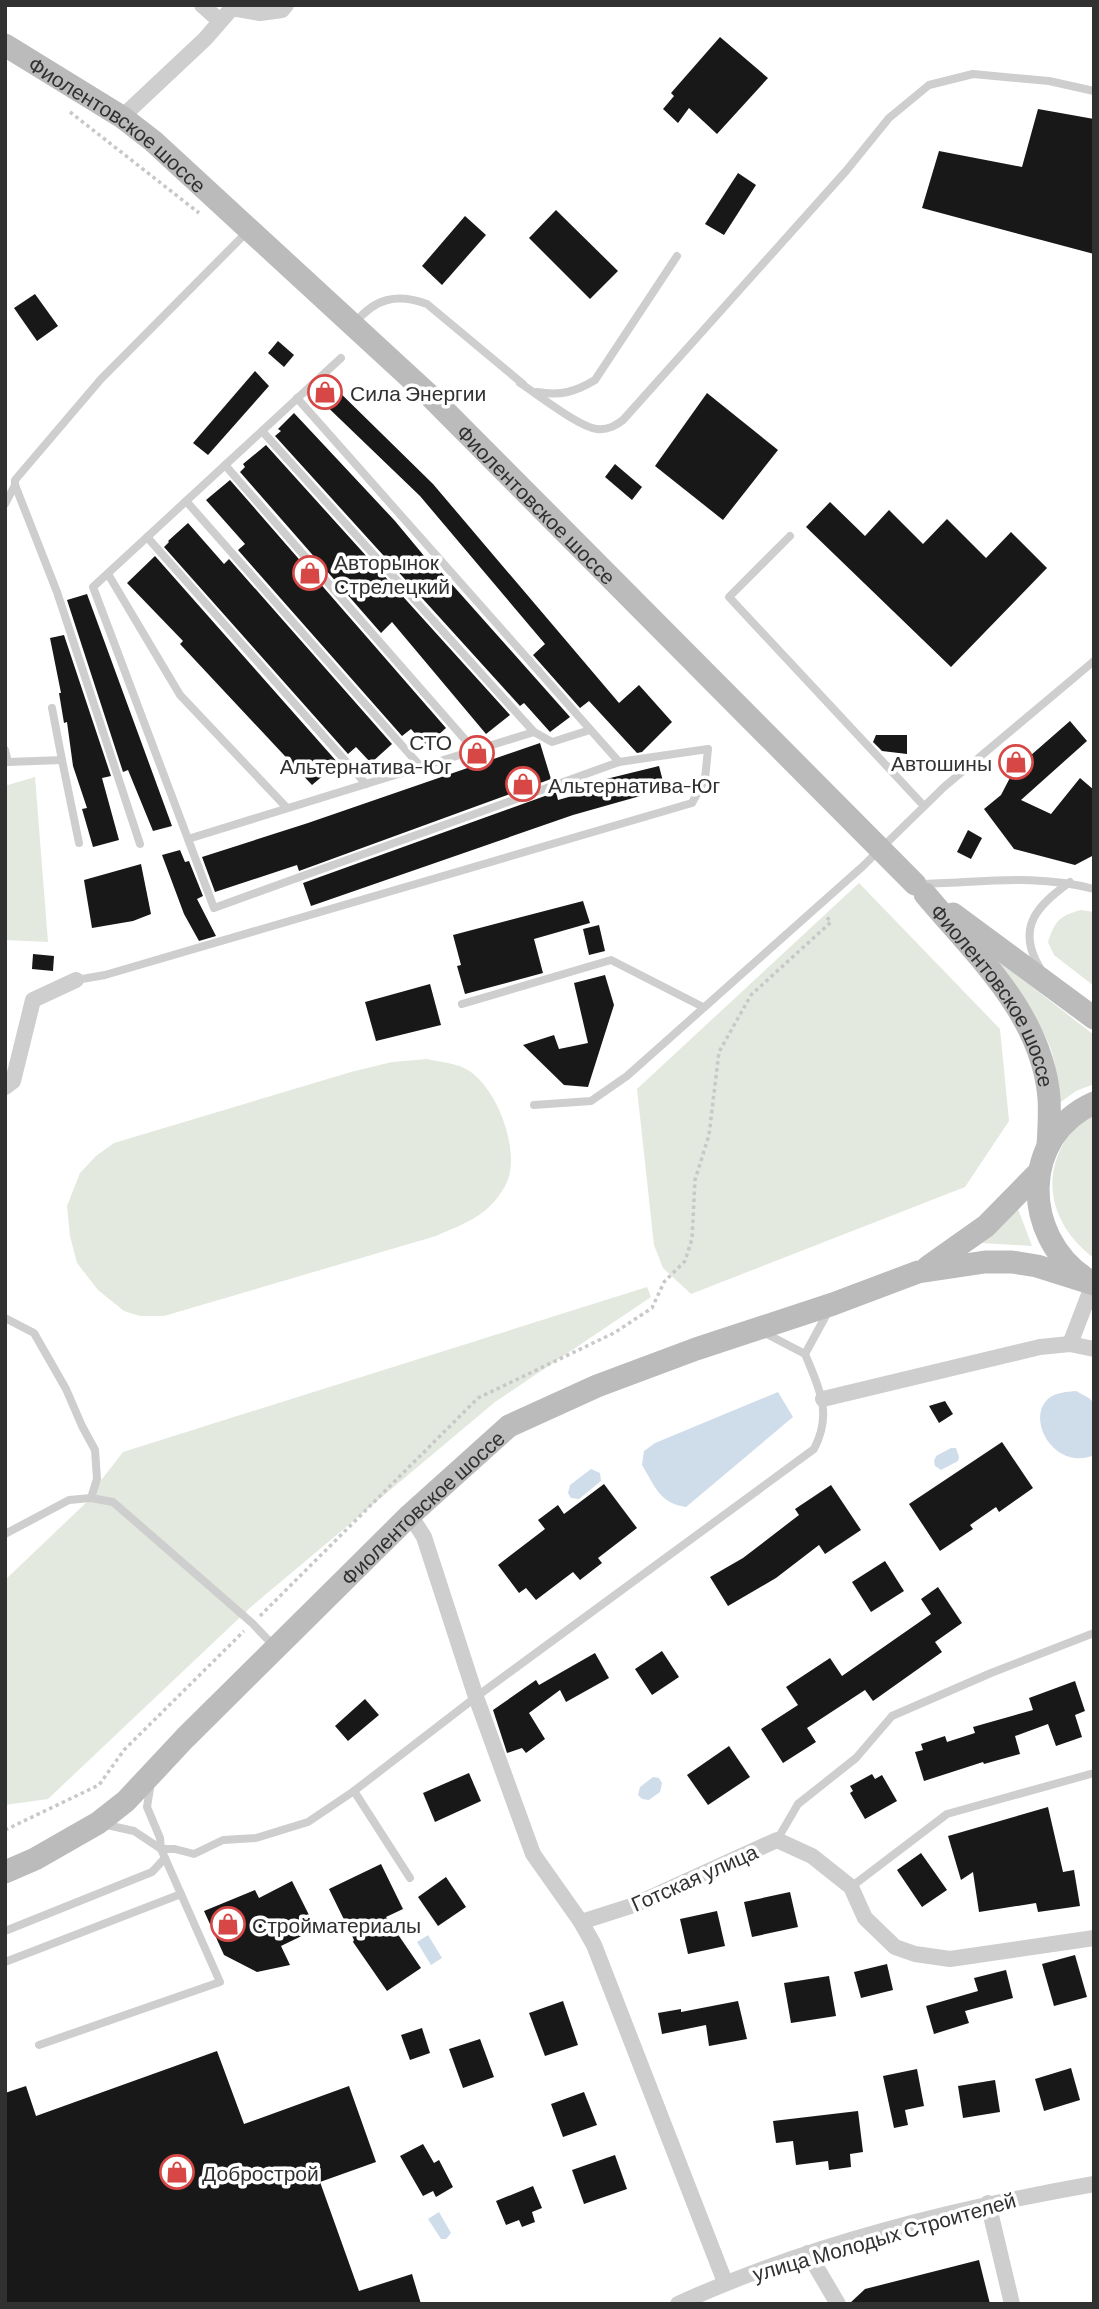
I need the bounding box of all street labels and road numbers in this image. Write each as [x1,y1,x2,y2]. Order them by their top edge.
street label: Фиолентовское шоссе [24,50,212,197]
street label: Фиолентовское шоссе [452,419,622,589]
street label: Фиолентовское шоссе [926,898,1060,1089]
street label: Фиолентовское шоссе [335,1424,509,1590]
street label: Готская улица [627,1838,761,1916]
street label: улица Молодых Строителей [750,2186,1018,2286]

